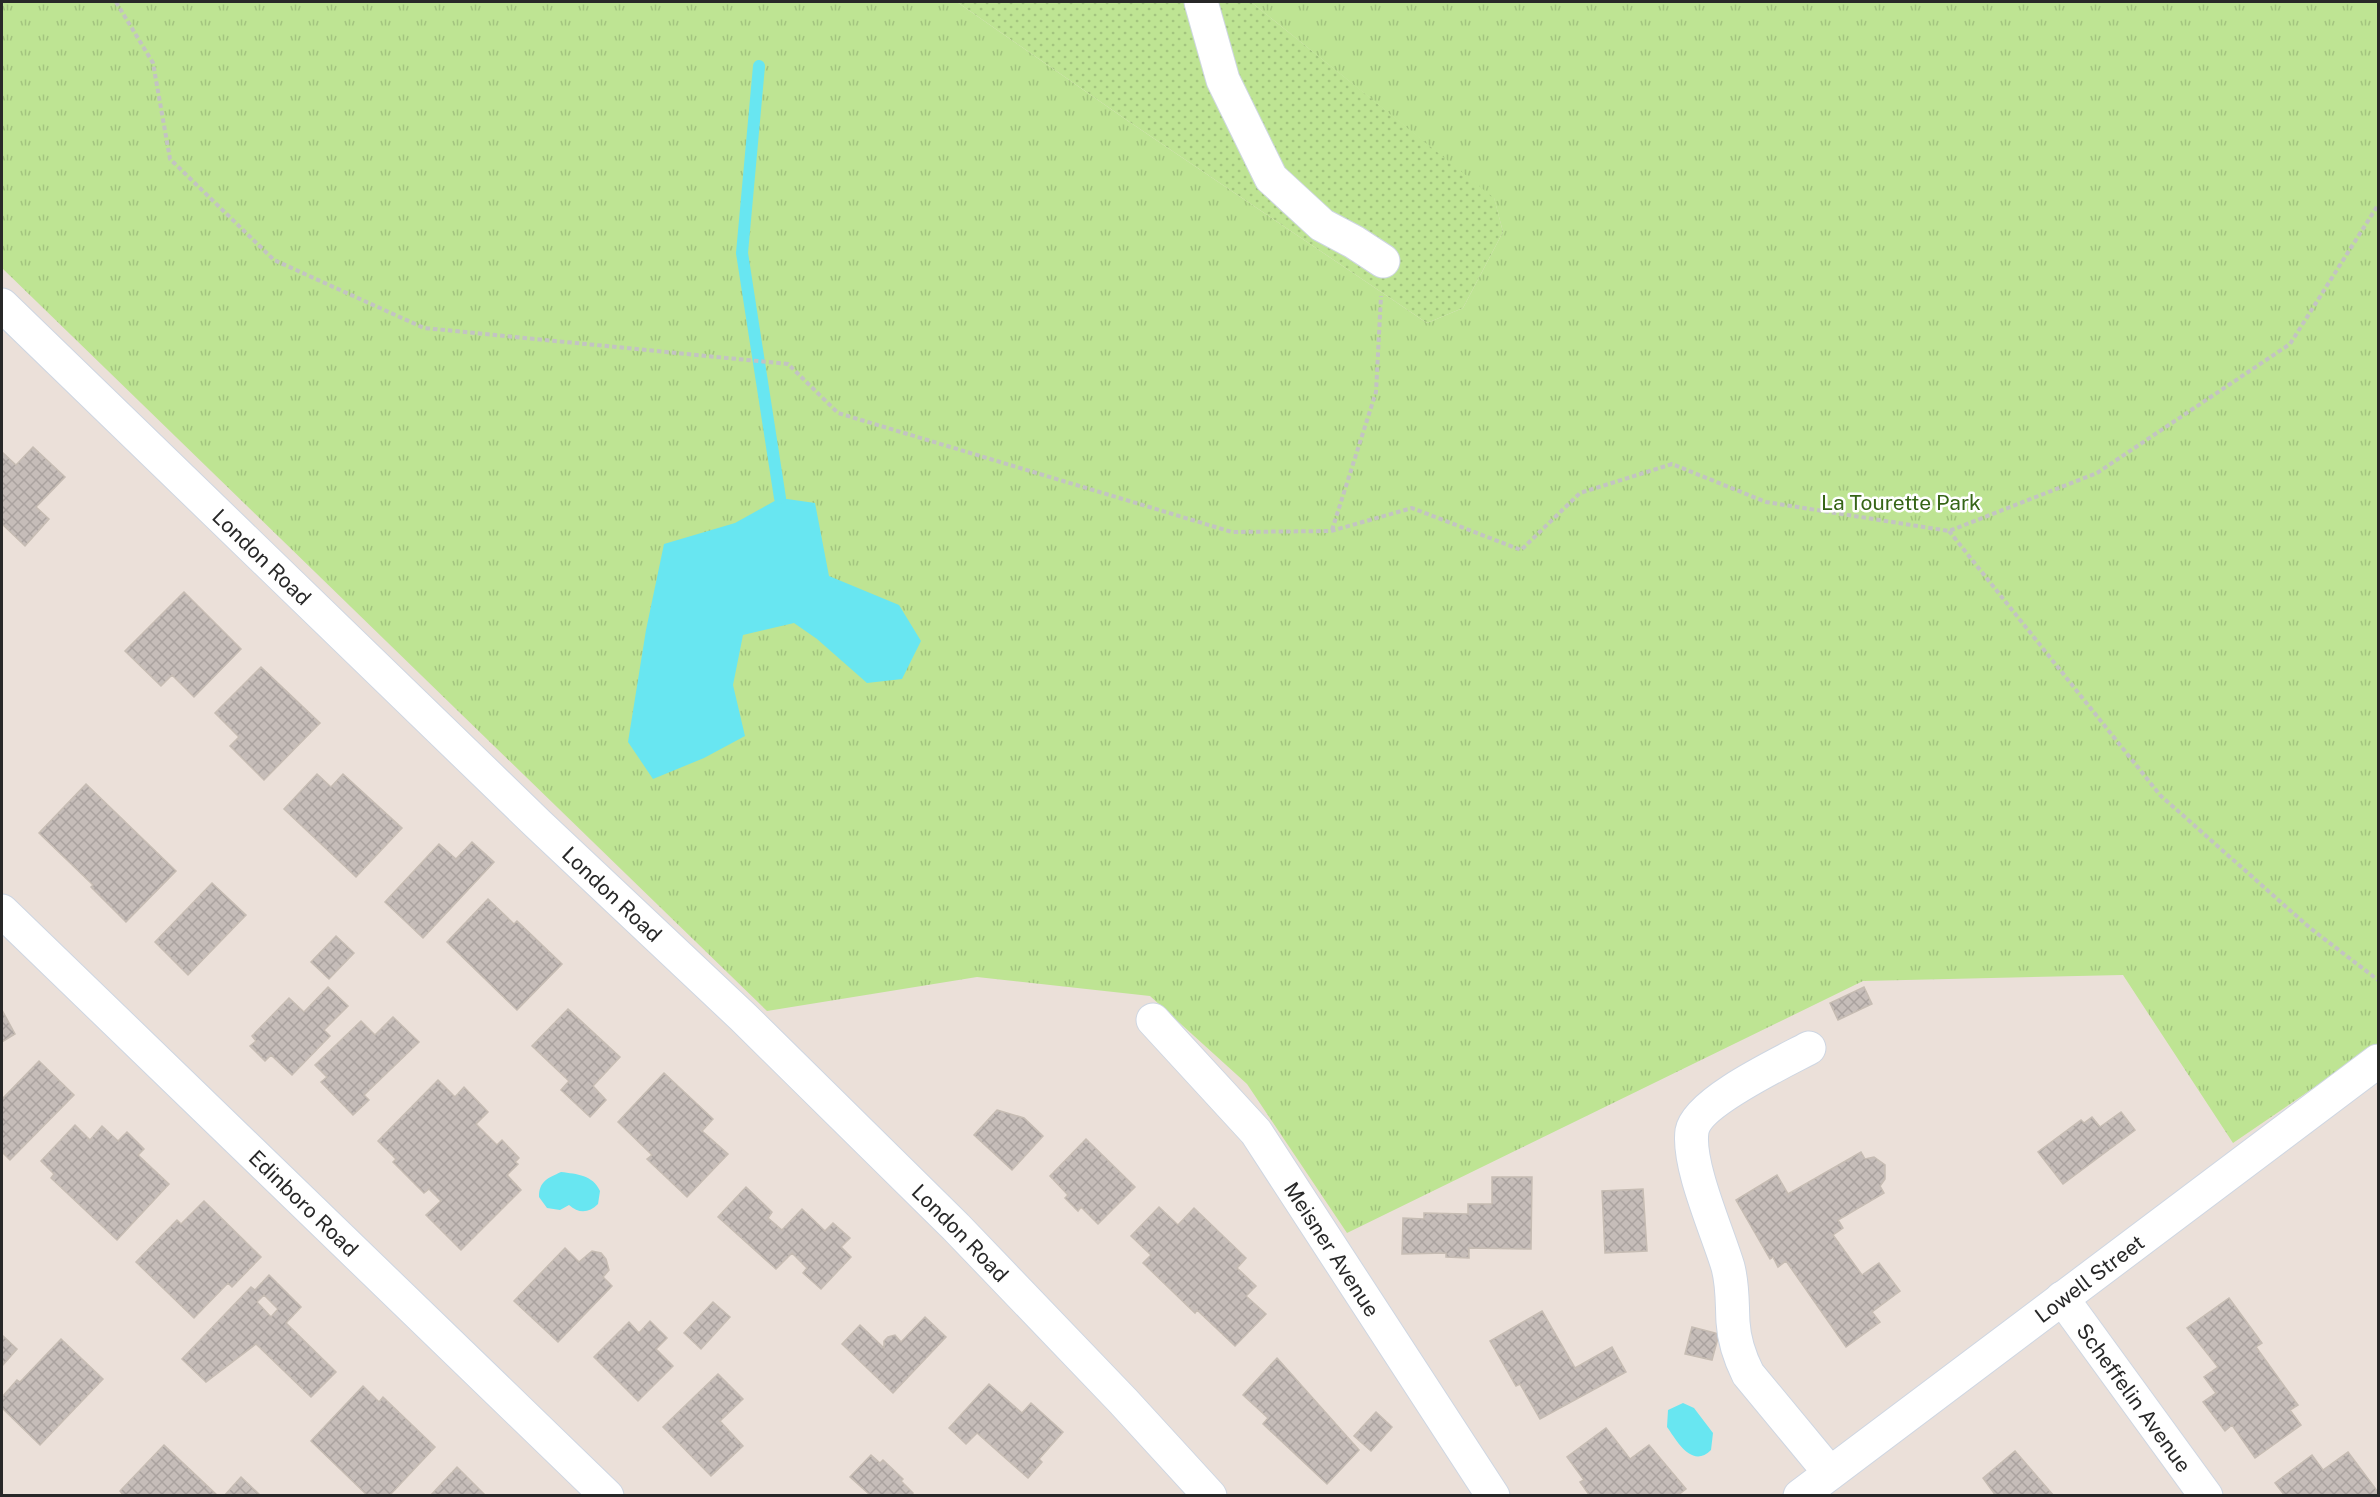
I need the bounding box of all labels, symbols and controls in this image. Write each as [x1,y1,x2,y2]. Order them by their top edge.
park label: La Tourette Park [1821,490,1981,515]
street label: London Road [208,504,316,610]
street label: London Road [557,841,667,947]
street label: Edinboro Road [244,1145,364,1261]
street label: Meisner Avenue [1279,1177,1385,1321]
street label: London Road [907,1179,1014,1287]
street label: Lowell Street [2030,1229,2149,1328]
street label: Scheffelin Avenue [2072,1318,2197,1477]

